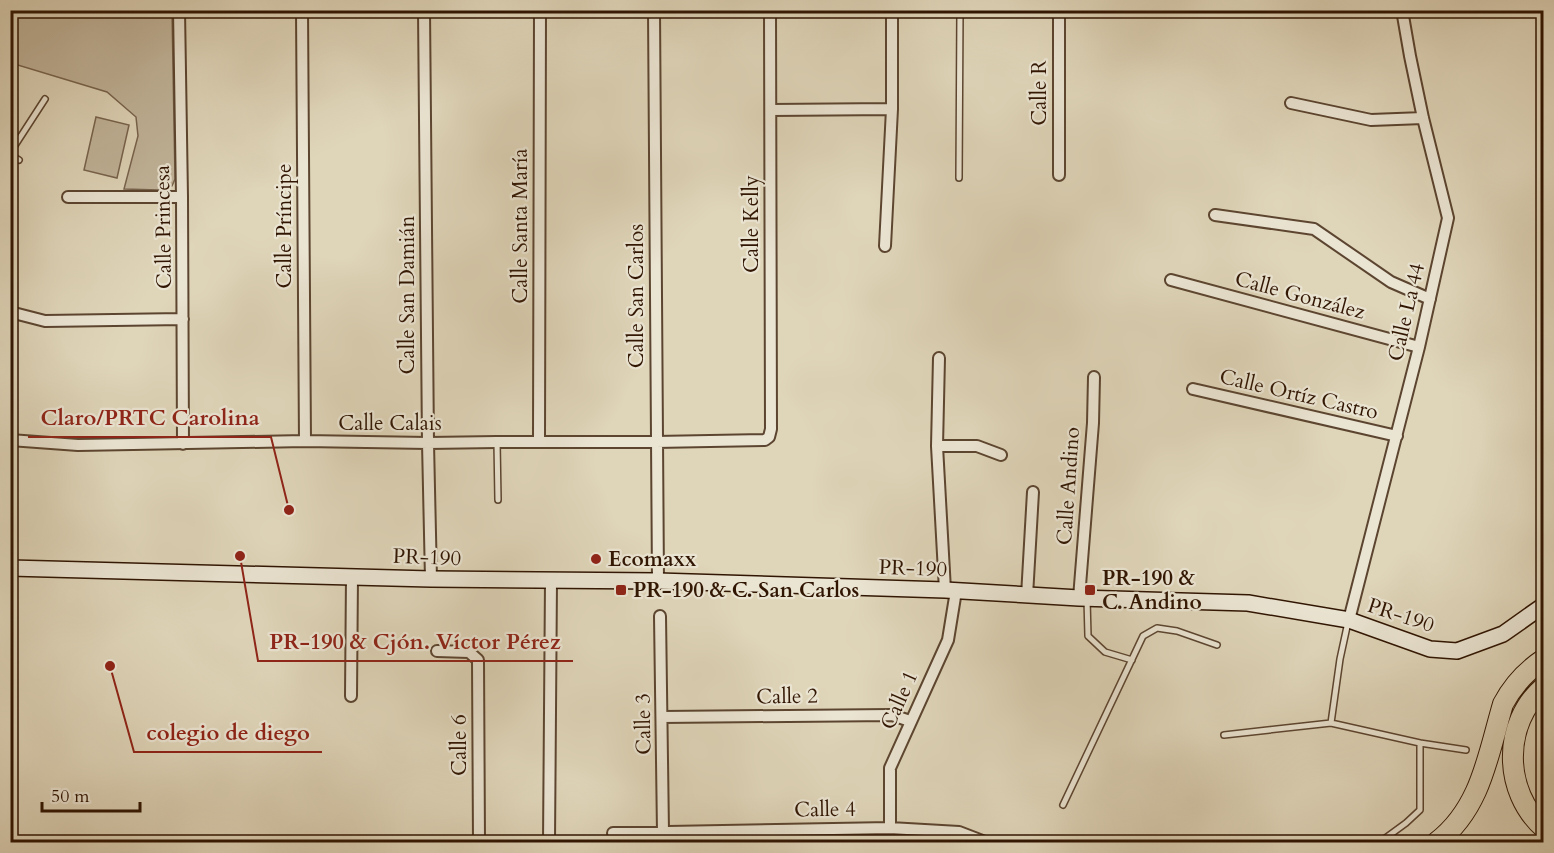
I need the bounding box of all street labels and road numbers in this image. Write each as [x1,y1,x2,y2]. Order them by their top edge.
street label: Calle R [1025,60,1054,126]
street label: Calle Santa María [506,148,535,304]
street label: Calle Príncipe [270,163,299,289]
street label: Calle Princesa [148,165,179,289]
street label: Calle Kelly [737,175,766,273]
street label: Calle San Damián [393,215,422,374]
street label: Calle San Carlos [622,224,651,368]
street label: Calle La 44 [1381,260,1432,364]
street label: Calle González [1232,264,1369,327]
street label: Calle Ortíz Castro [1217,362,1381,427]
street label: Calle Calais [338,409,442,438]
street label: Calle Andino [1050,426,1087,546]
street label: PR-190 [392,542,462,573]
street label: PR-190 [878,553,948,584]
street label: PR-190 [1364,591,1438,640]
street label: Calle 1 [874,666,925,734]
street label: Calle 2 [756,681,818,712]
street label: Calle 3 [628,693,659,755]
street label: Calle 6 [445,714,474,776]
street label: Calle 4 [794,794,856,825]

